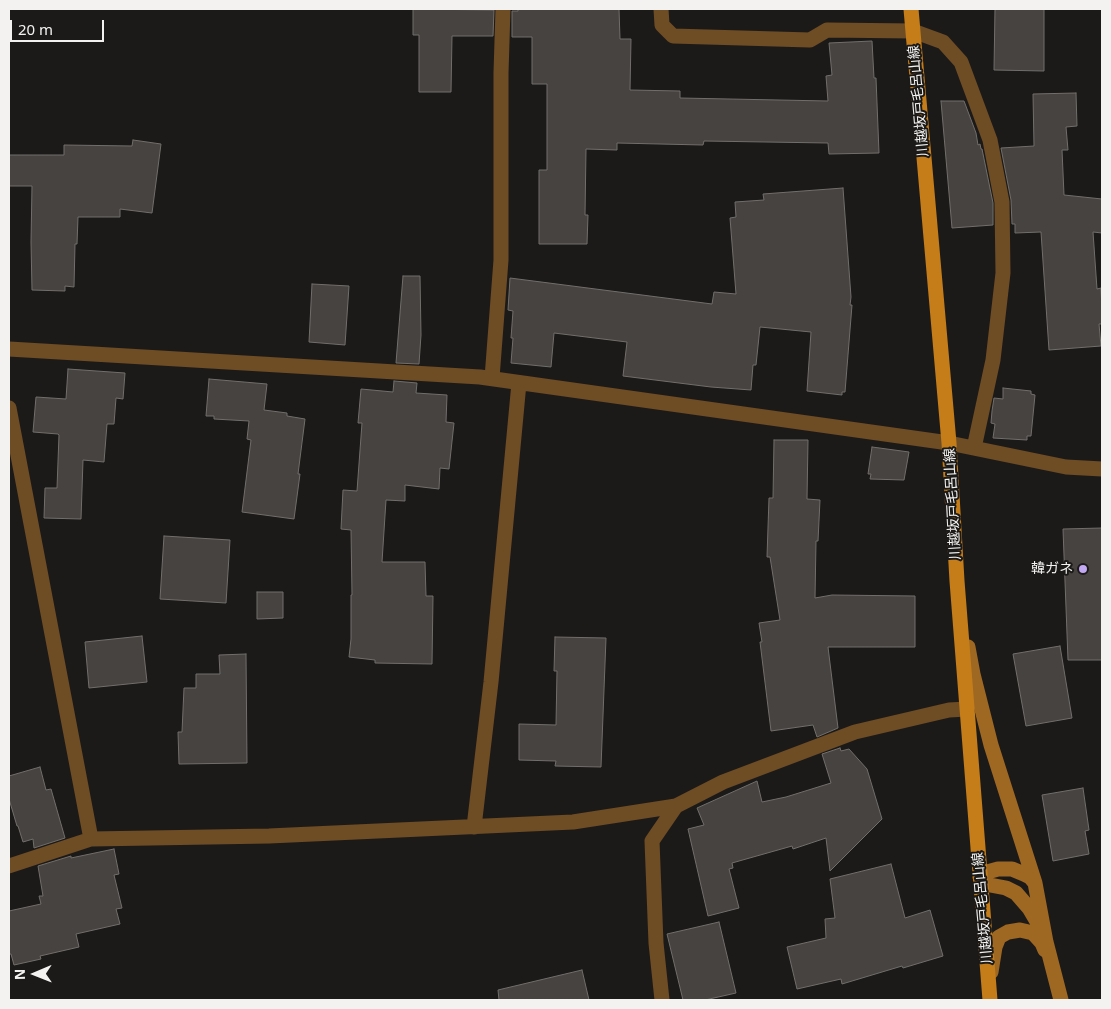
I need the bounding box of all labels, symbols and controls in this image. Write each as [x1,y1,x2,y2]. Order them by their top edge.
scale bar [12,10,106,42]
text: 20 m [18,19,53,39]
street label: 川越坂戸毛呂山線 [906,44,932,158]
street label: 川越坂戸毛呂山線 [942,448,964,560]
place label: 韓ガネ [1031,561,1073,577]
marker: 韓ガネ [1077,563,1089,575]
street label: 川越坂戸毛呂山線 [970,851,996,965]
north arrow [10,949,60,999]
text: N [10,968,29,980]

